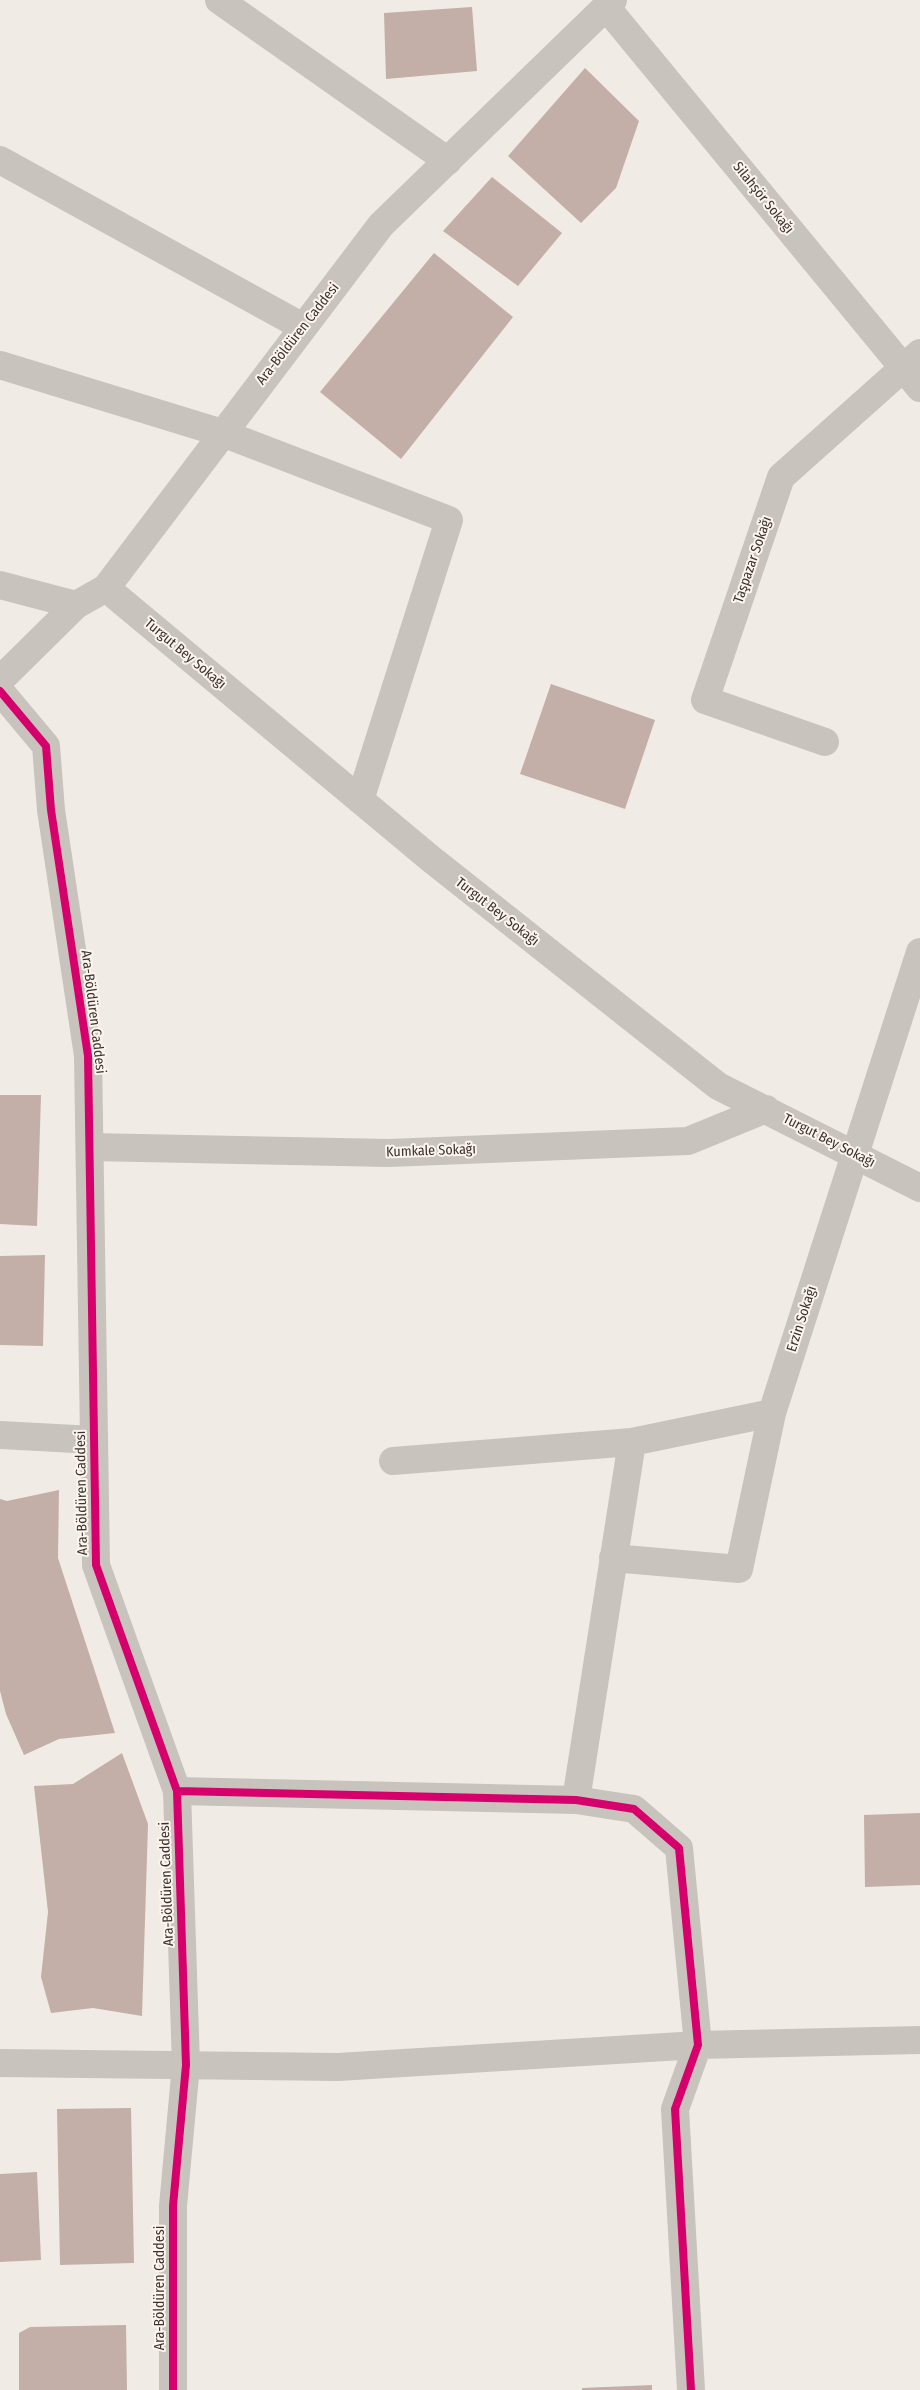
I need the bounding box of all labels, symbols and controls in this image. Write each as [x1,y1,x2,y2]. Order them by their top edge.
street label: Silahşör Sokağı [729,159,797,237]
street label: Ara-Böldüren Caddesi [253,280,343,388]
street label: Taşpazar Sokağı [730,514,776,606]
street label: Turgut Bey Sokağı [141,615,229,693]
street label: Turgut Bey Sokağı [452,874,542,950]
street label: Ara-Böldüren Caddesi [77,949,109,1075]
street label: Turgut Bey Sokağı [780,1111,878,1171]
street label: Kumkale Sokağı [386,1141,476,1161]
street label: Erzin Sokağı [783,1284,821,1354]
street label: Ara-Böldüren Caddesi [73,1431,91,1555]
street label: Ara-Böldüren Caddesi [156,1821,178,1947]
street label: Ara-Böldüren Caddesi [152,2226,168,2350]

